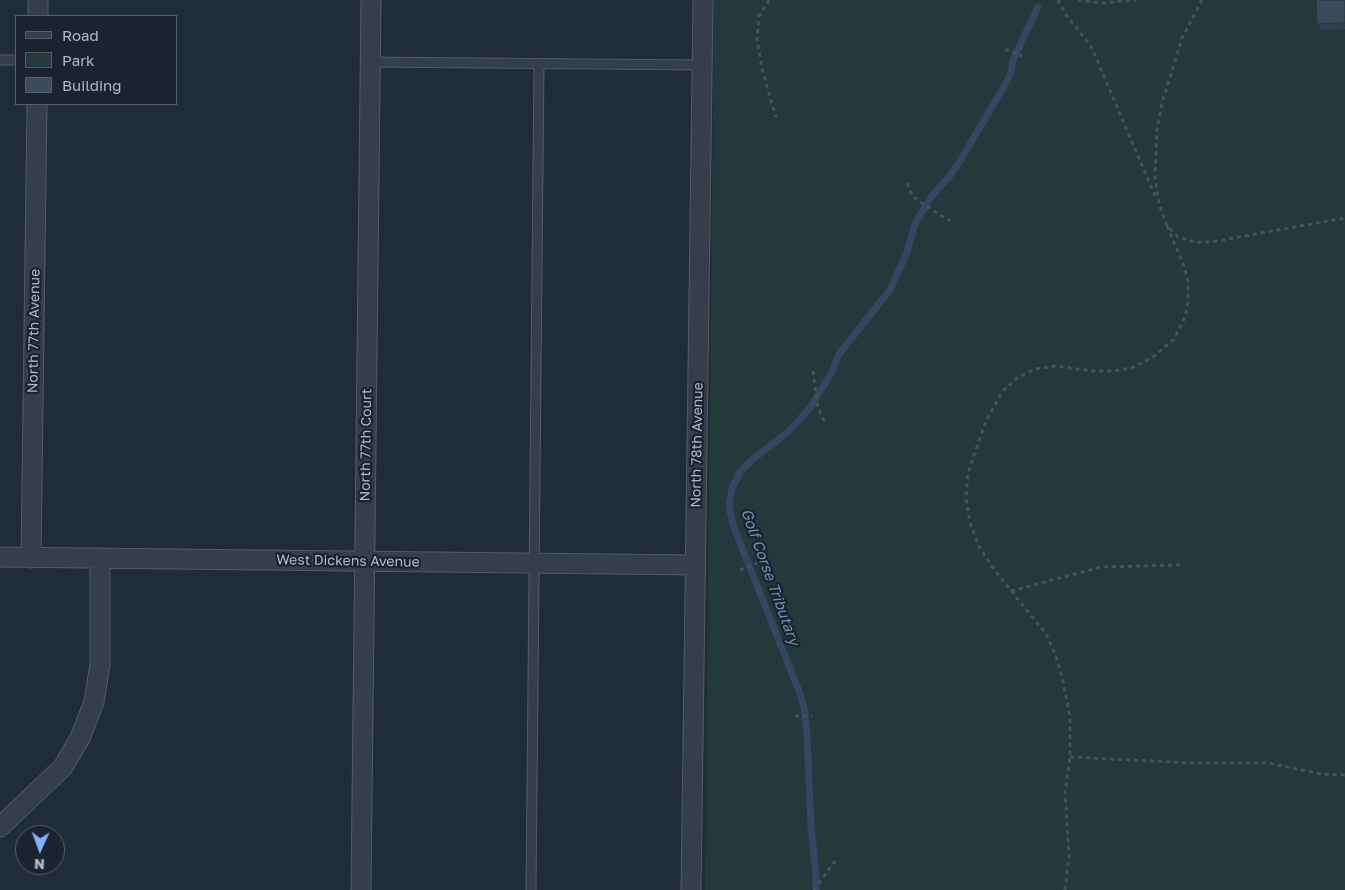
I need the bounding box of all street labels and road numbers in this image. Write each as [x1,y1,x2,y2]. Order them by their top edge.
street label: North 77th Avenue [25,269,43,393]
street label: North 78th Avenue [688,382,706,508]
street label: North 77th Court [357,388,375,502]
street label: West Dickens Avenue [276,551,420,571]

